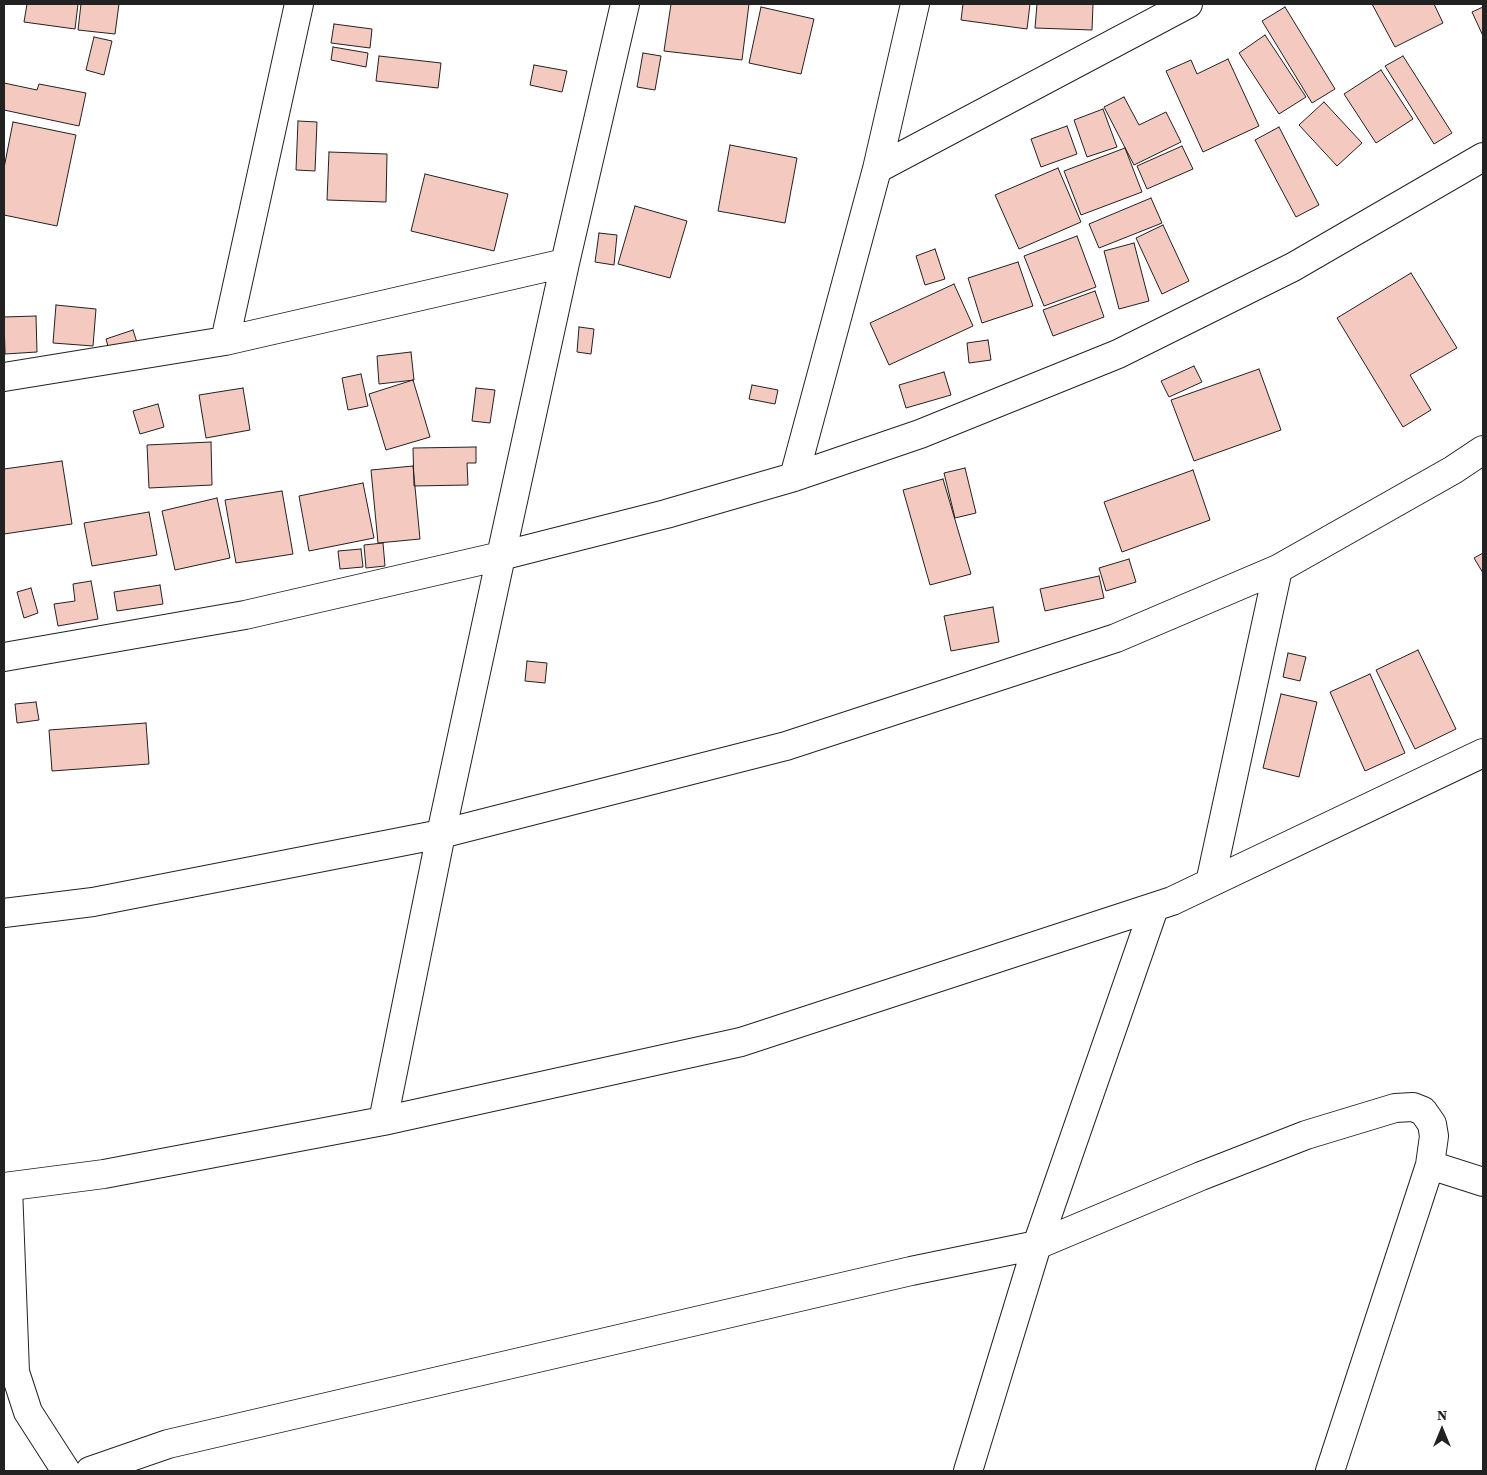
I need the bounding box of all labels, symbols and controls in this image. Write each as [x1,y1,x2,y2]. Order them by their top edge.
north arrow [1417,1405,1467,1455]
text: N [1437,1405,1447,1425]

